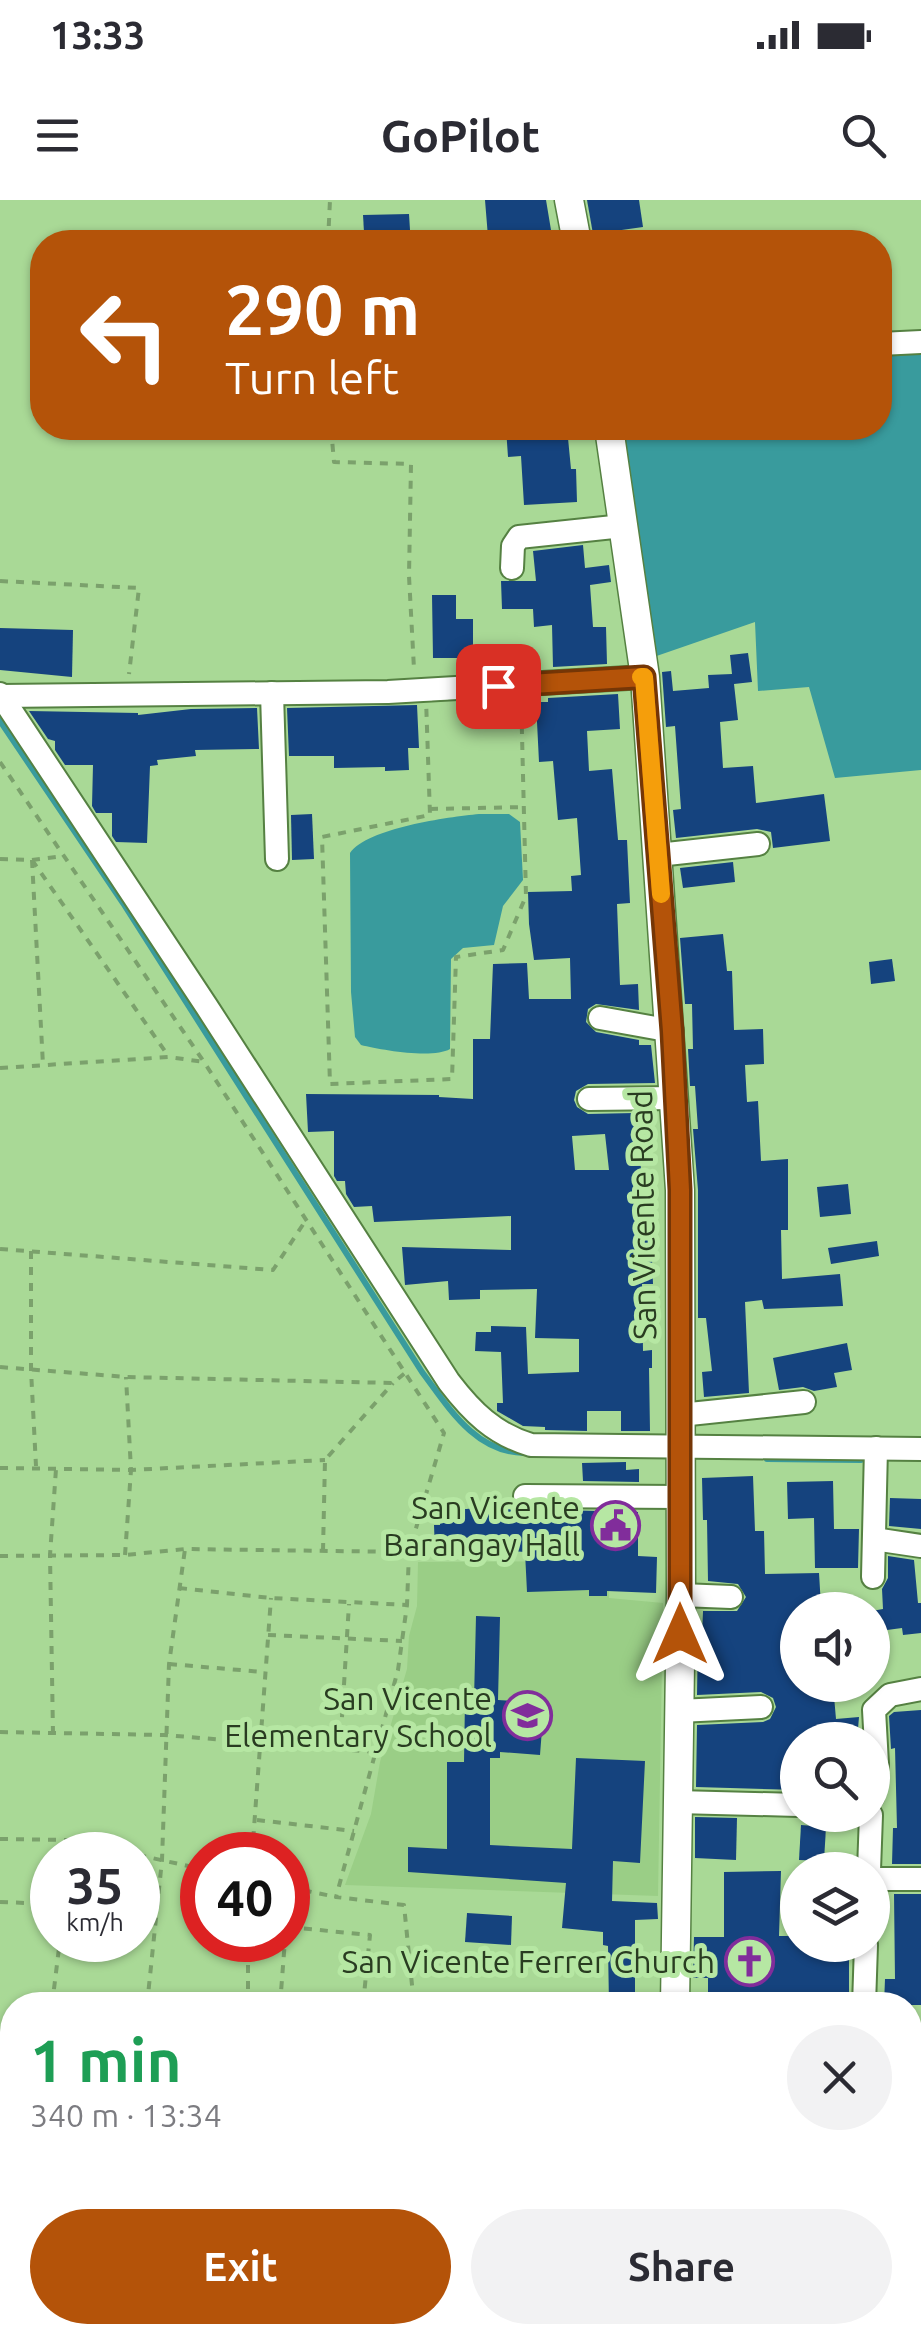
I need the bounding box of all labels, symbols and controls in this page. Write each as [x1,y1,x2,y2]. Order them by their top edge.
text: 13:33 [50,14,145,56]
icon: menu [30,108,85,163]
icon: search [836,108,891,163]
text: GoPilot [381,110,540,161]
icon: left [60,270,190,400]
text: 290 m [225,270,420,348]
text: Turn left [225,352,399,403]
pin [456,644,541,729]
icon: arrive [471,659,526,714]
street label: San Vicente Road [622,1090,662,1340]
place label: San Vicente Barangay Hall [383,1489,580,1562]
public building icon: San Vicente Barangay Hall [589,1499,641,1551]
position arrow [628,1582,732,1686]
map controls [780,1592,890,1962]
button: sound [780,1592,890,1702]
place label: San Vicente Elementary School [224,1680,492,1753]
school or university icon: San Vicente Elementary School [501,1690,553,1742]
button: search [780,1722,890,1832]
speed limit sign: 40 [180,1832,310,1962]
button: layers [780,1852,890,1962]
text: 35 [67,1857,123,1913]
text: km/h [66,1908,124,1936]
church icon: San Vicente Ferrer Church [724,1935,776,1987]
place label: San Vicente Ferrer Church [342,1943,715,1979]
button: close [787,2025,892,2130]
text: 1 min [30,2026,182,2093]
text: 340 m · 13:34 [30,2097,222,2133]
button: Exit [30,2209,451,2324]
button: Share [471,2209,892,2324]

